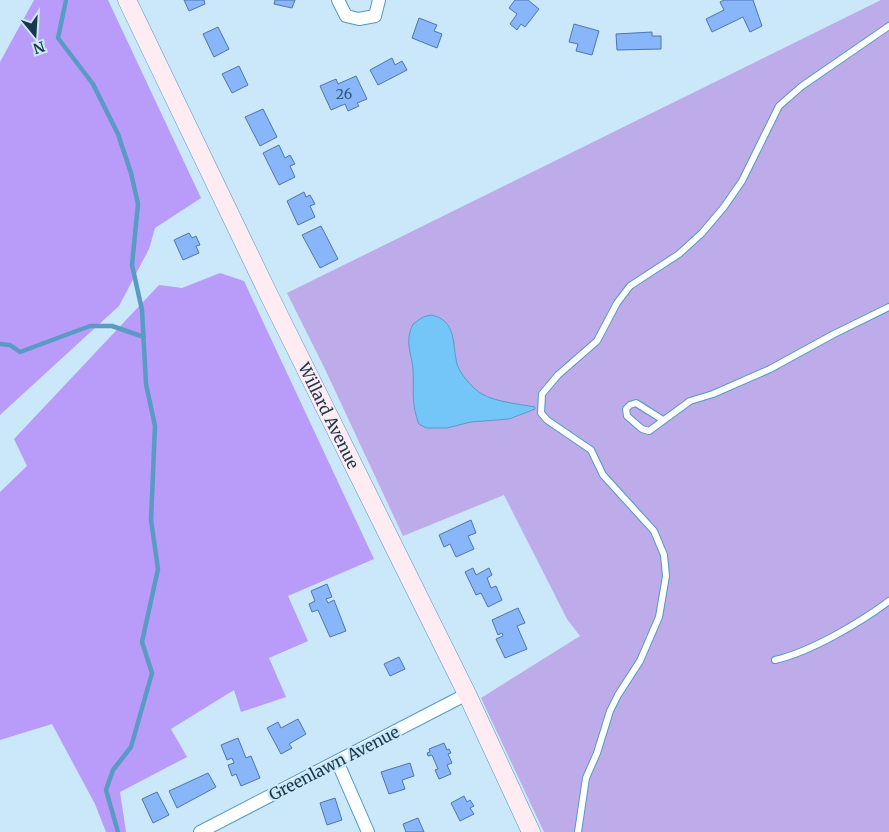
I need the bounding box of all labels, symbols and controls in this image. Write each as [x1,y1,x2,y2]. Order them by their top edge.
north arrow [10,10,60,60]
text: N [31,37,47,58]
house number: 26 [336,85,352,103]
street label: Willard Avenue [294,358,364,472]
street label: Greenlawn Avenue [266,722,402,804]

